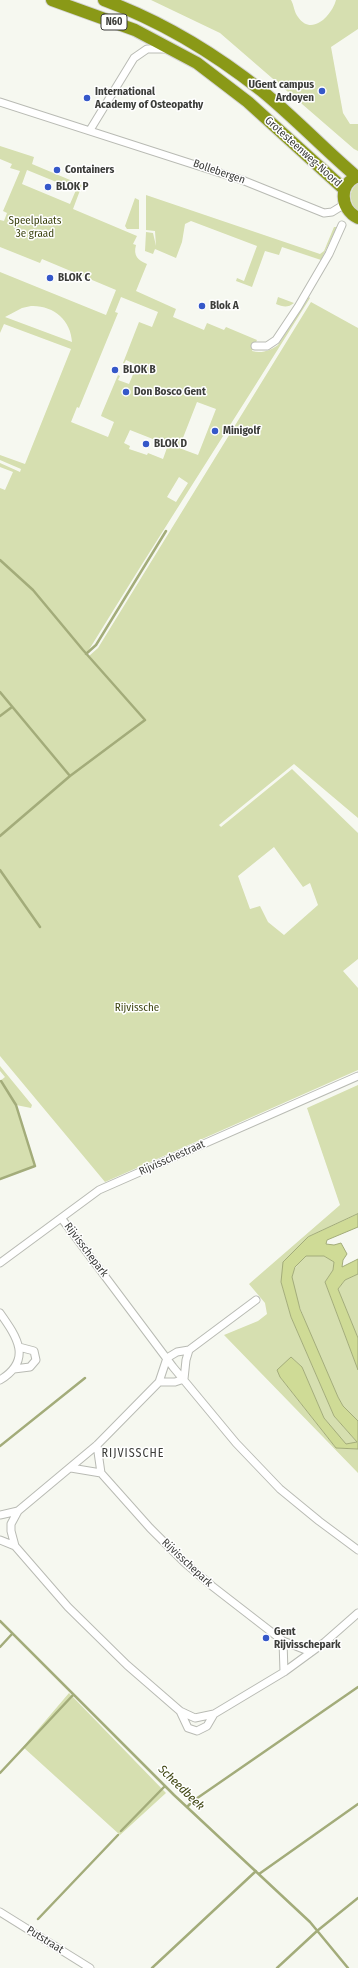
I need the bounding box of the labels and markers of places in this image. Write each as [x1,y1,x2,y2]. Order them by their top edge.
place label: UGent campus Ardoyen [249,78,314,104]
place label: International Academy of Osteopathy [95,85,203,111]
marker: UGent campus Ardoyen [317,86,327,96]
marker: International Academy of Osteopathy [82,93,92,103]
place label: Containers [65,163,114,177]
marker: Containers [52,165,62,175]
place label: BLOK P [56,180,88,194]
marker: BLOK P [43,182,53,192]
place label: BLOK C [58,271,90,285]
marker: BLOK C [45,273,55,283]
place label: Blok A [210,299,239,313]
marker: Blok A [197,301,207,311]
place label: BLOK B [123,363,156,377]
marker: BLOK B [110,365,120,375]
place label: Don Bosco Gent [134,385,206,399]
marker: Don Bosco Gent [121,387,131,397]
place label: Minigolf [223,424,260,438]
marker: Minigolf [210,426,220,436]
place label: BLOK D [154,437,187,451]
marker: BLOK D [141,439,151,449]
place label: Gent Rijvisschepark [274,1625,341,1651]
marker: Gent Rijvisschepark [261,1633,271,1643]

